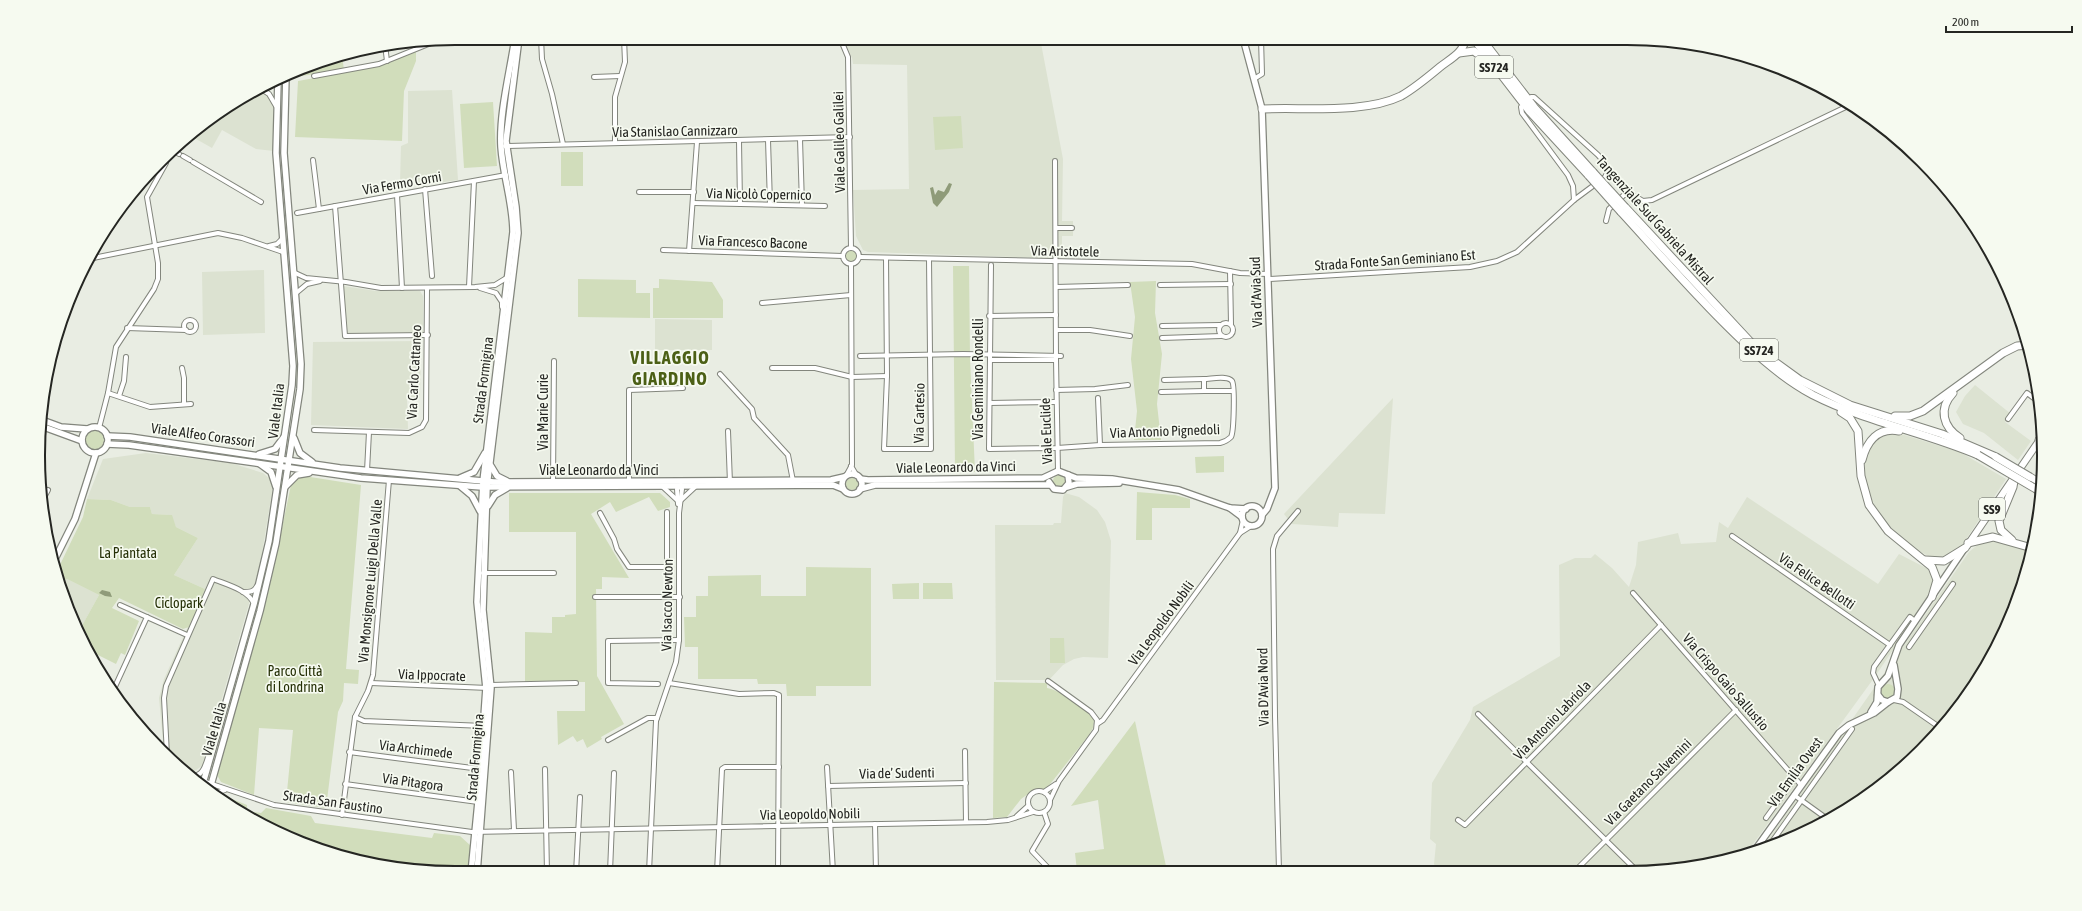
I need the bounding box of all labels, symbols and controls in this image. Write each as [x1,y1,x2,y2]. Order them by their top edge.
scale bar [1946,8,2072,34]
text: 200 m [1952,15,1979,29]
road number: SS724 [1475,56,1513,78]
street label: Viale Galileo Galilei [830,91,848,193]
street label: Via Stanislao Cannizzaro [612,122,738,140]
street label: Tangenziale Sud Gabriela Mistral [1593,153,1717,288]
street label: Via Fermo Corni [361,168,443,198]
street label: Via Nicolò Copernico [706,185,812,203]
street label: Via Francesco Bacone [698,232,808,252]
street label: Via Aristotele [1031,242,1099,260]
street label: Strada Fonte San Geminiano Est [1314,246,1476,274]
street label: Via d'Avia Sud [1247,256,1265,328]
street label: Via Geminiano Rondelli [970,318,986,440]
street label: Via Carlo Cattaneo [404,324,424,420]
street label: Strada Formigina [470,336,496,424]
road number: SS724 [1740,339,1778,361]
district label: VILLAGGIO GIARDINO [629,347,710,389]
street label: Via Marie Curie [535,374,551,450]
street label: Viale Italia [265,382,287,440]
street label: Via Cartesio [910,383,928,443]
street label: Viale Euclide [1037,398,1055,464]
street label: Viale Alfeo Corassori [150,420,256,450]
street label: Via Antonio Pignedoli [1110,421,1220,441]
street label: Viale Leonardo da Vinci [896,458,1016,476]
street label: Viale Leonardo da Vinci [539,462,659,478]
street label: Via Monsignore Luigi Della Valle [355,498,385,664]
road number: SS9 [1979,498,2005,520]
park label: La Piantata [99,545,157,561]
street label: Via Felice Bellotti [1776,550,1858,612]
street label: Via Isacco Newton [658,559,676,651]
street label: Via Leopoldo Nobili [1125,578,1197,668]
park label: Ciclopark [155,595,203,611]
street label: Via Crispo Gaio Sallustio [1680,630,1772,734]
street label: Via D'Avia Nord [1254,648,1272,726]
park label: Parco Città di Londrina [266,663,324,695]
street label: Via Ippocrate [398,666,466,684]
street label: Via Antonio Labriola [1510,677,1594,763]
street label: Viale Italia [199,700,229,758]
street label: Strada Formigina [463,713,487,801]
street label: Via Emilia Ovest [1764,734,1826,810]
street label: Via Gaetano Salvemini [1601,735,1695,829]
street label: Via Archimede [378,737,454,761]
street label: Via de’ Sudenti [859,764,935,782]
street label: Via Pitagora [381,770,445,794]
street label: Strada San Faustino [282,787,384,817]
street label: Via Leopoldo Nobili [760,805,860,823]

